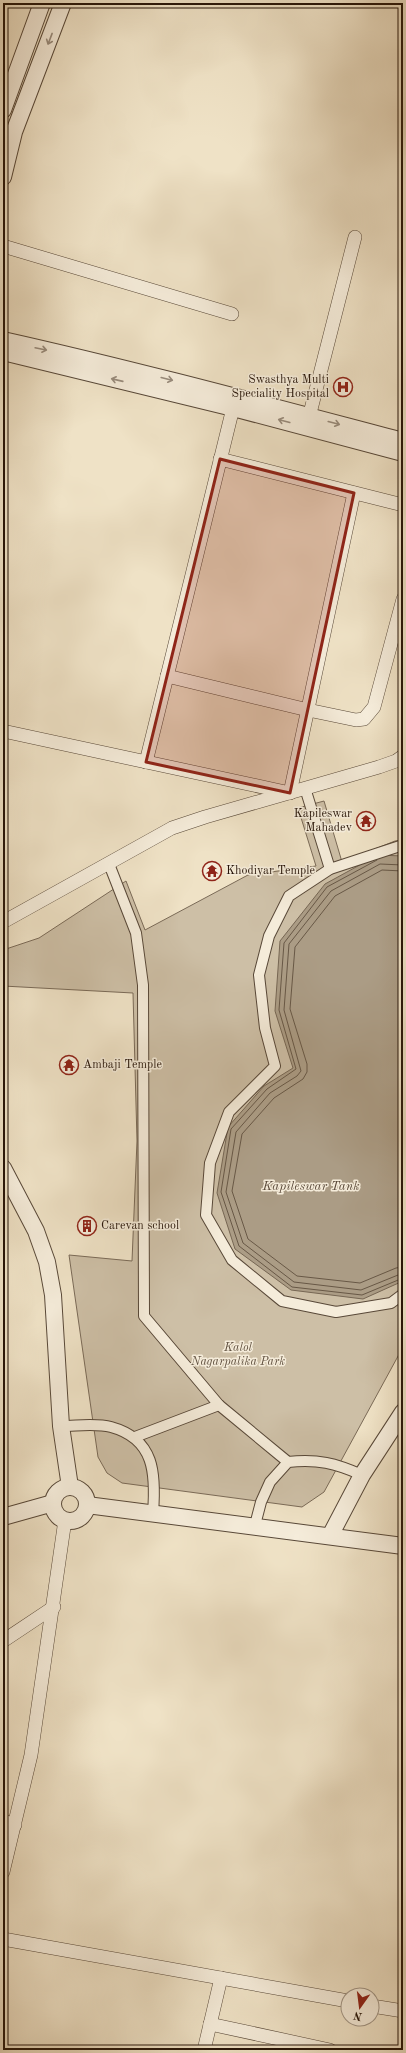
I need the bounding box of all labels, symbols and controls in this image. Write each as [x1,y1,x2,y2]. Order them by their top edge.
one-way arrow [45,33,53,45]
one-way arrow [34,345,47,353]
place label: Swasthya Multi Speciality Hospital [232,374,329,400]
one-way arrow [111,376,124,383]
one-way arrow [161,376,174,384]
hospital icon: Swasthya Multi Speciality Hospital [332,376,354,398]
one-way arrow [278,417,291,424]
one-way arrow [327,419,340,427]
place label: Kapileswar Mahadev [294,808,353,834]
temple icon: Kapileswar Mahadev [355,810,377,832]
temple icon: Khodiyar Temple [201,860,223,882]
place label: Khodiyar Temple [226,865,315,877]
temple icon: Ambaji Temple [58,1054,80,1076]
place label: Ambaji Temple [83,1059,162,1071]
water label: Kapileswar Tank [261,1180,360,1193]
building icon: Carevan school [76,1215,98,1237]
place label: Carevan school [101,1220,179,1232]
park label: Kalol Nagarpalika Park [190,1342,285,1368]
north arrow [340,1987,380,2027]
text: N [352,2009,363,2022]

